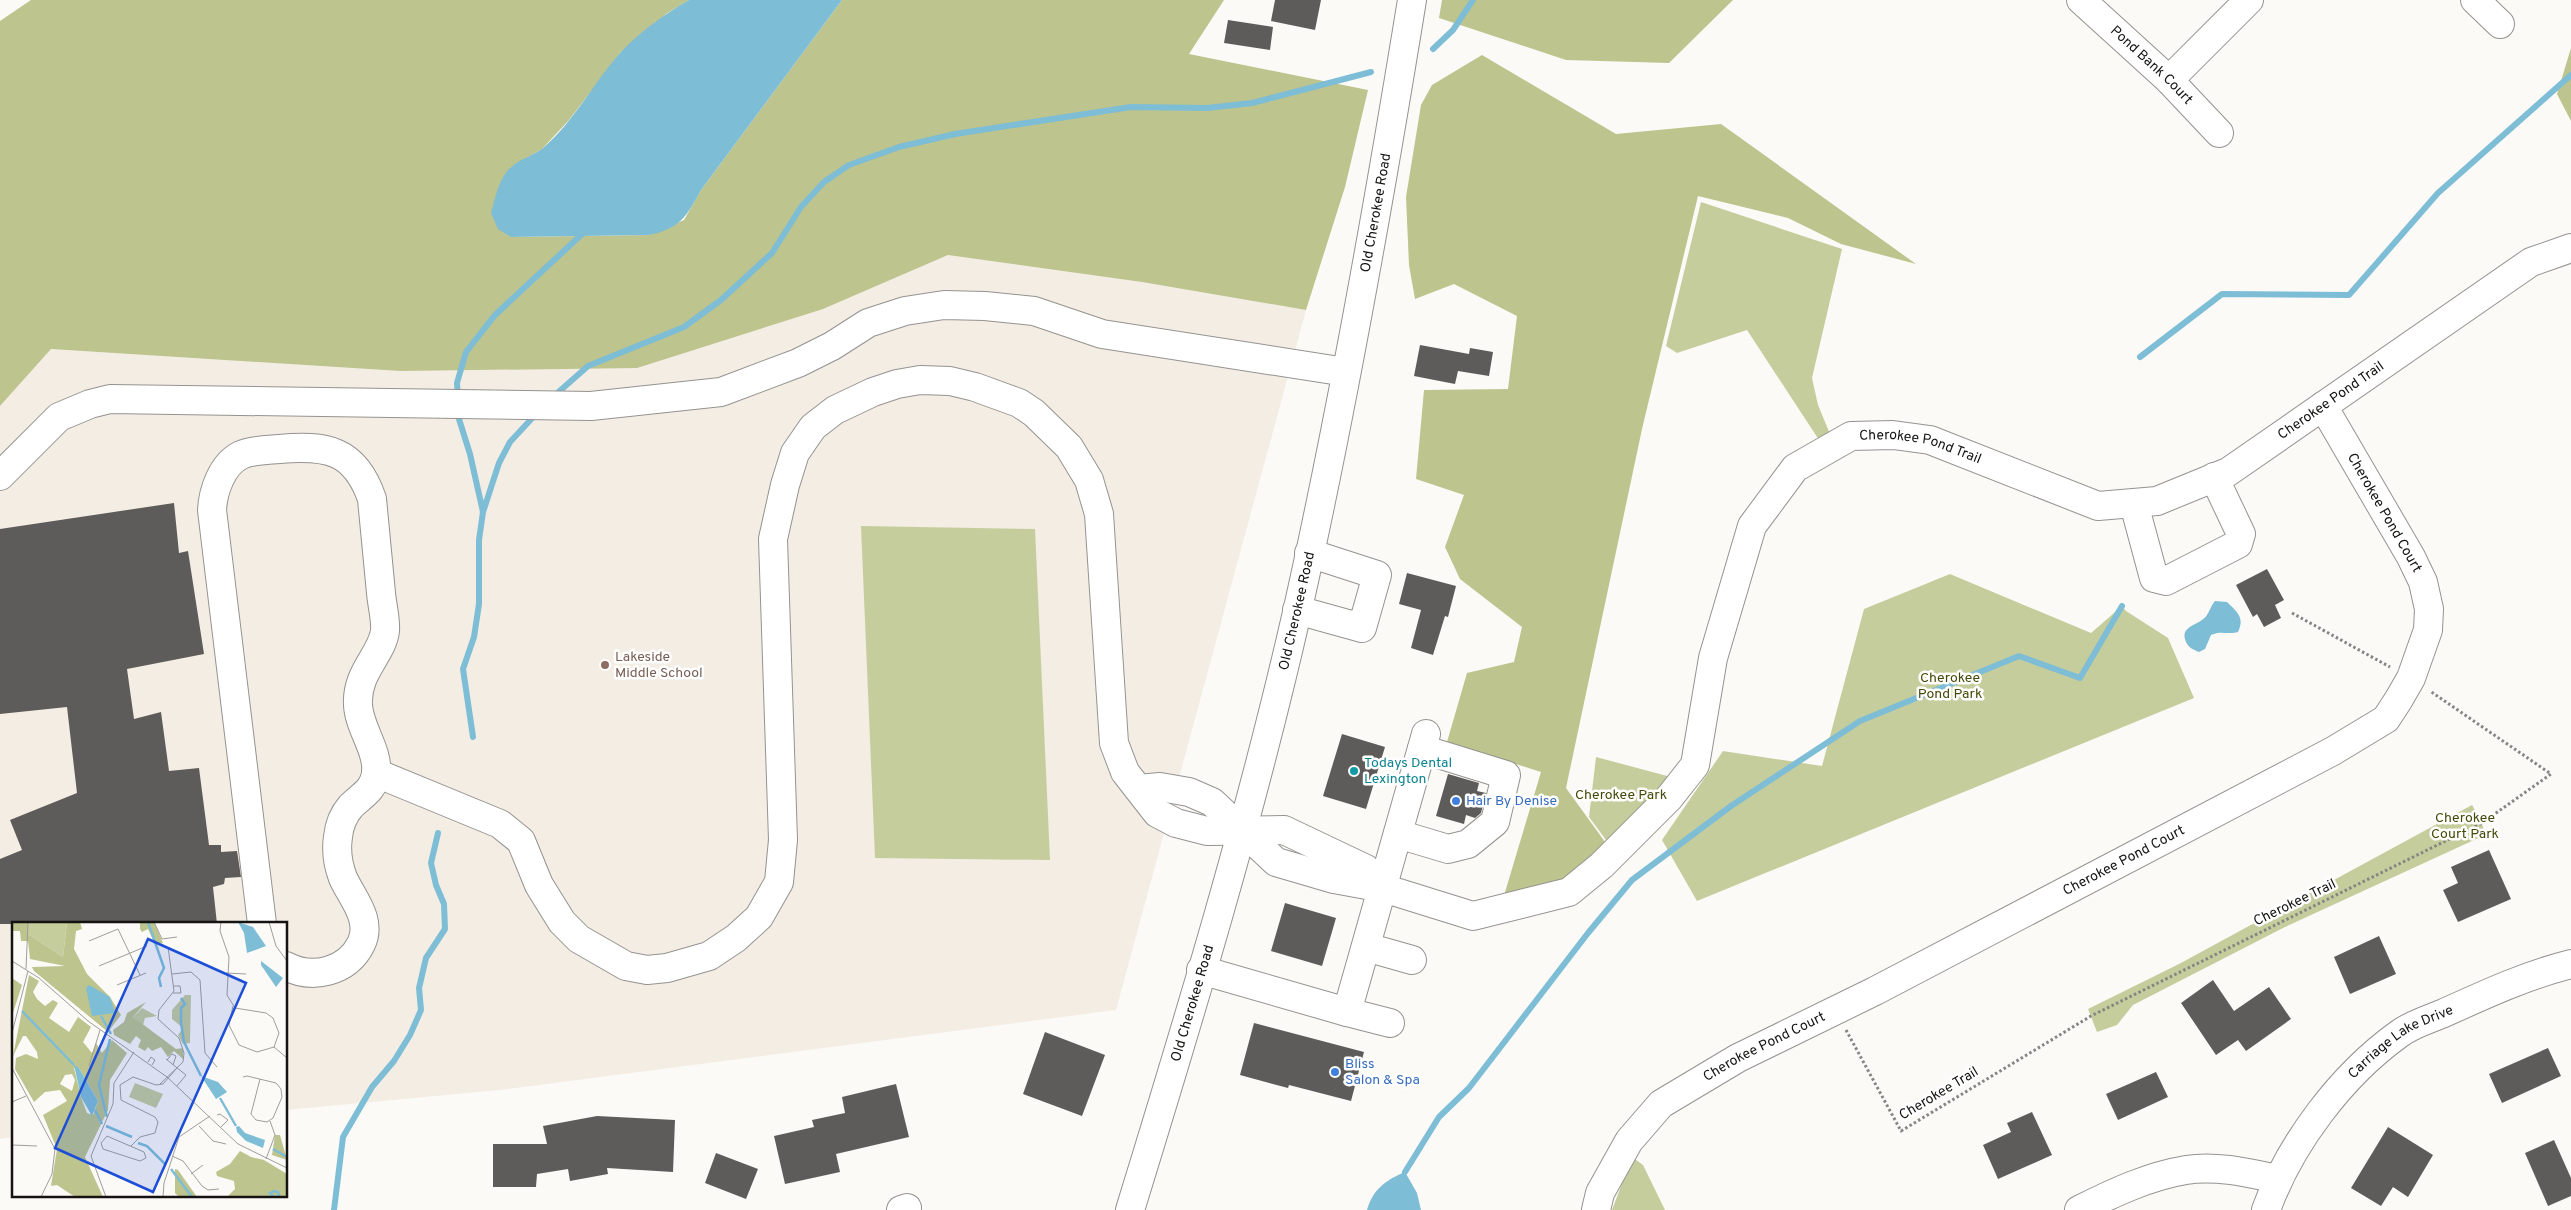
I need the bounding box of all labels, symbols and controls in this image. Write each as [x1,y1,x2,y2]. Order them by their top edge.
street label: Pond Bank Court [2107,22,2196,108]
street label: Old Cherokee Road [1357,152,1395,274]
street label: Cherokee Pond Trail [2275,358,2387,443]
street label: Cherokee Pond Trail [1859,426,1984,468]
street label: Cherokee Pond Court [2343,450,2425,576]
street label: Old Cherokee Road [1275,550,1319,672]
place label: Lakeside Middle School [615,649,703,682]
marker: Lakeside Middle School [599,659,611,671]
park label: Cherokee Pond Park [1918,670,1982,703]
place label: Todays Dental Lexington [1364,755,1452,788]
marker: Todays Dental Lexington [1348,765,1360,777]
park label: Cherokee Park [1575,787,1667,804]
place label: Hair By Denise [1466,793,1557,810]
marker: Hair By Denise [1450,795,1462,807]
park label: Cherokee Court Park [2431,810,2499,843]
street label: Cherokee Pond Court [2060,822,2188,900]
street label: Cherokee Trail [2251,876,2339,930]
inset map [12,922,288,1198]
street label: Old Cherokee Road [1167,943,1218,1064]
street label: Carriage Lake Drive [2345,1001,2456,1082]
street label: Cherokee Pond Court [1700,1008,1828,1085]
place label: Bliss Salon & Spa [1345,1056,1420,1089]
street label: Cherokee Trail [1896,1064,1982,1124]
marker: Bliss Salon & Spa [1329,1066,1341,1078]

